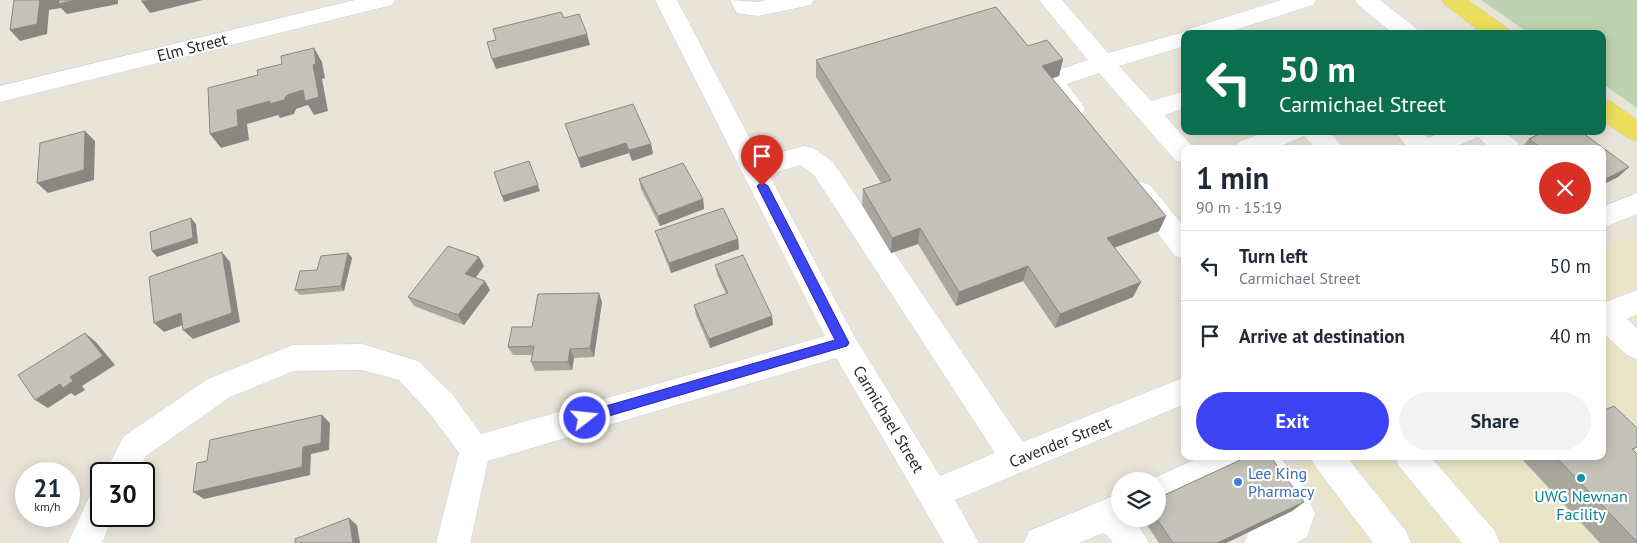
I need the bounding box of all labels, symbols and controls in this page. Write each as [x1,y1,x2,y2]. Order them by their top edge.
street label: Elm Street [155,29,230,65]
text: 50 m [1279,46,1356,92]
icon: left [1196,50,1261,115]
text: Carmichael Street [1279,90,1446,118]
pin [741,135,783,186]
icon: arrive [748,142,776,170]
text: 1 min [1196,158,1269,197]
button: close [1539,162,1591,214]
text: 90 m · 15:19 [1196,197,1282,217]
text: Turn left [1239,244,1308,268]
icon: left [1196,252,1224,280]
text: 50 m [1550,254,1591,278]
text: Carmichael Street [1239,268,1360,288]
icon: arrive [1196,322,1224,350]
text: Arrive at destination [1239,324,1405,348]
text: 40 m [1550,324,1591,348]
street label: Carmichael Street [849,362,929,477]
position arrow [558,391,610,443]
button: Exit [1196,392,1389,450]
button: Share [1399,392,1591,450]
street label: Cavender Street [1006,412,1115,472]
speed limit sign: 30 [90,462,155,527]
place label: Lee King Pharmacy [1248,463,1315,501]
text: 21 [33,472,62,504]
map controls [1111,472,1166,527]
button: layers [1111,472,1166,527]
marker: UWG Newnan Facility [1575,472,1587,484]
marker: Lee King Pharmacy [1232,476,1244,488]
place label: UWG Newnan Facility [1534,486,1628,524]
text: km/h [34,499,61,514]

